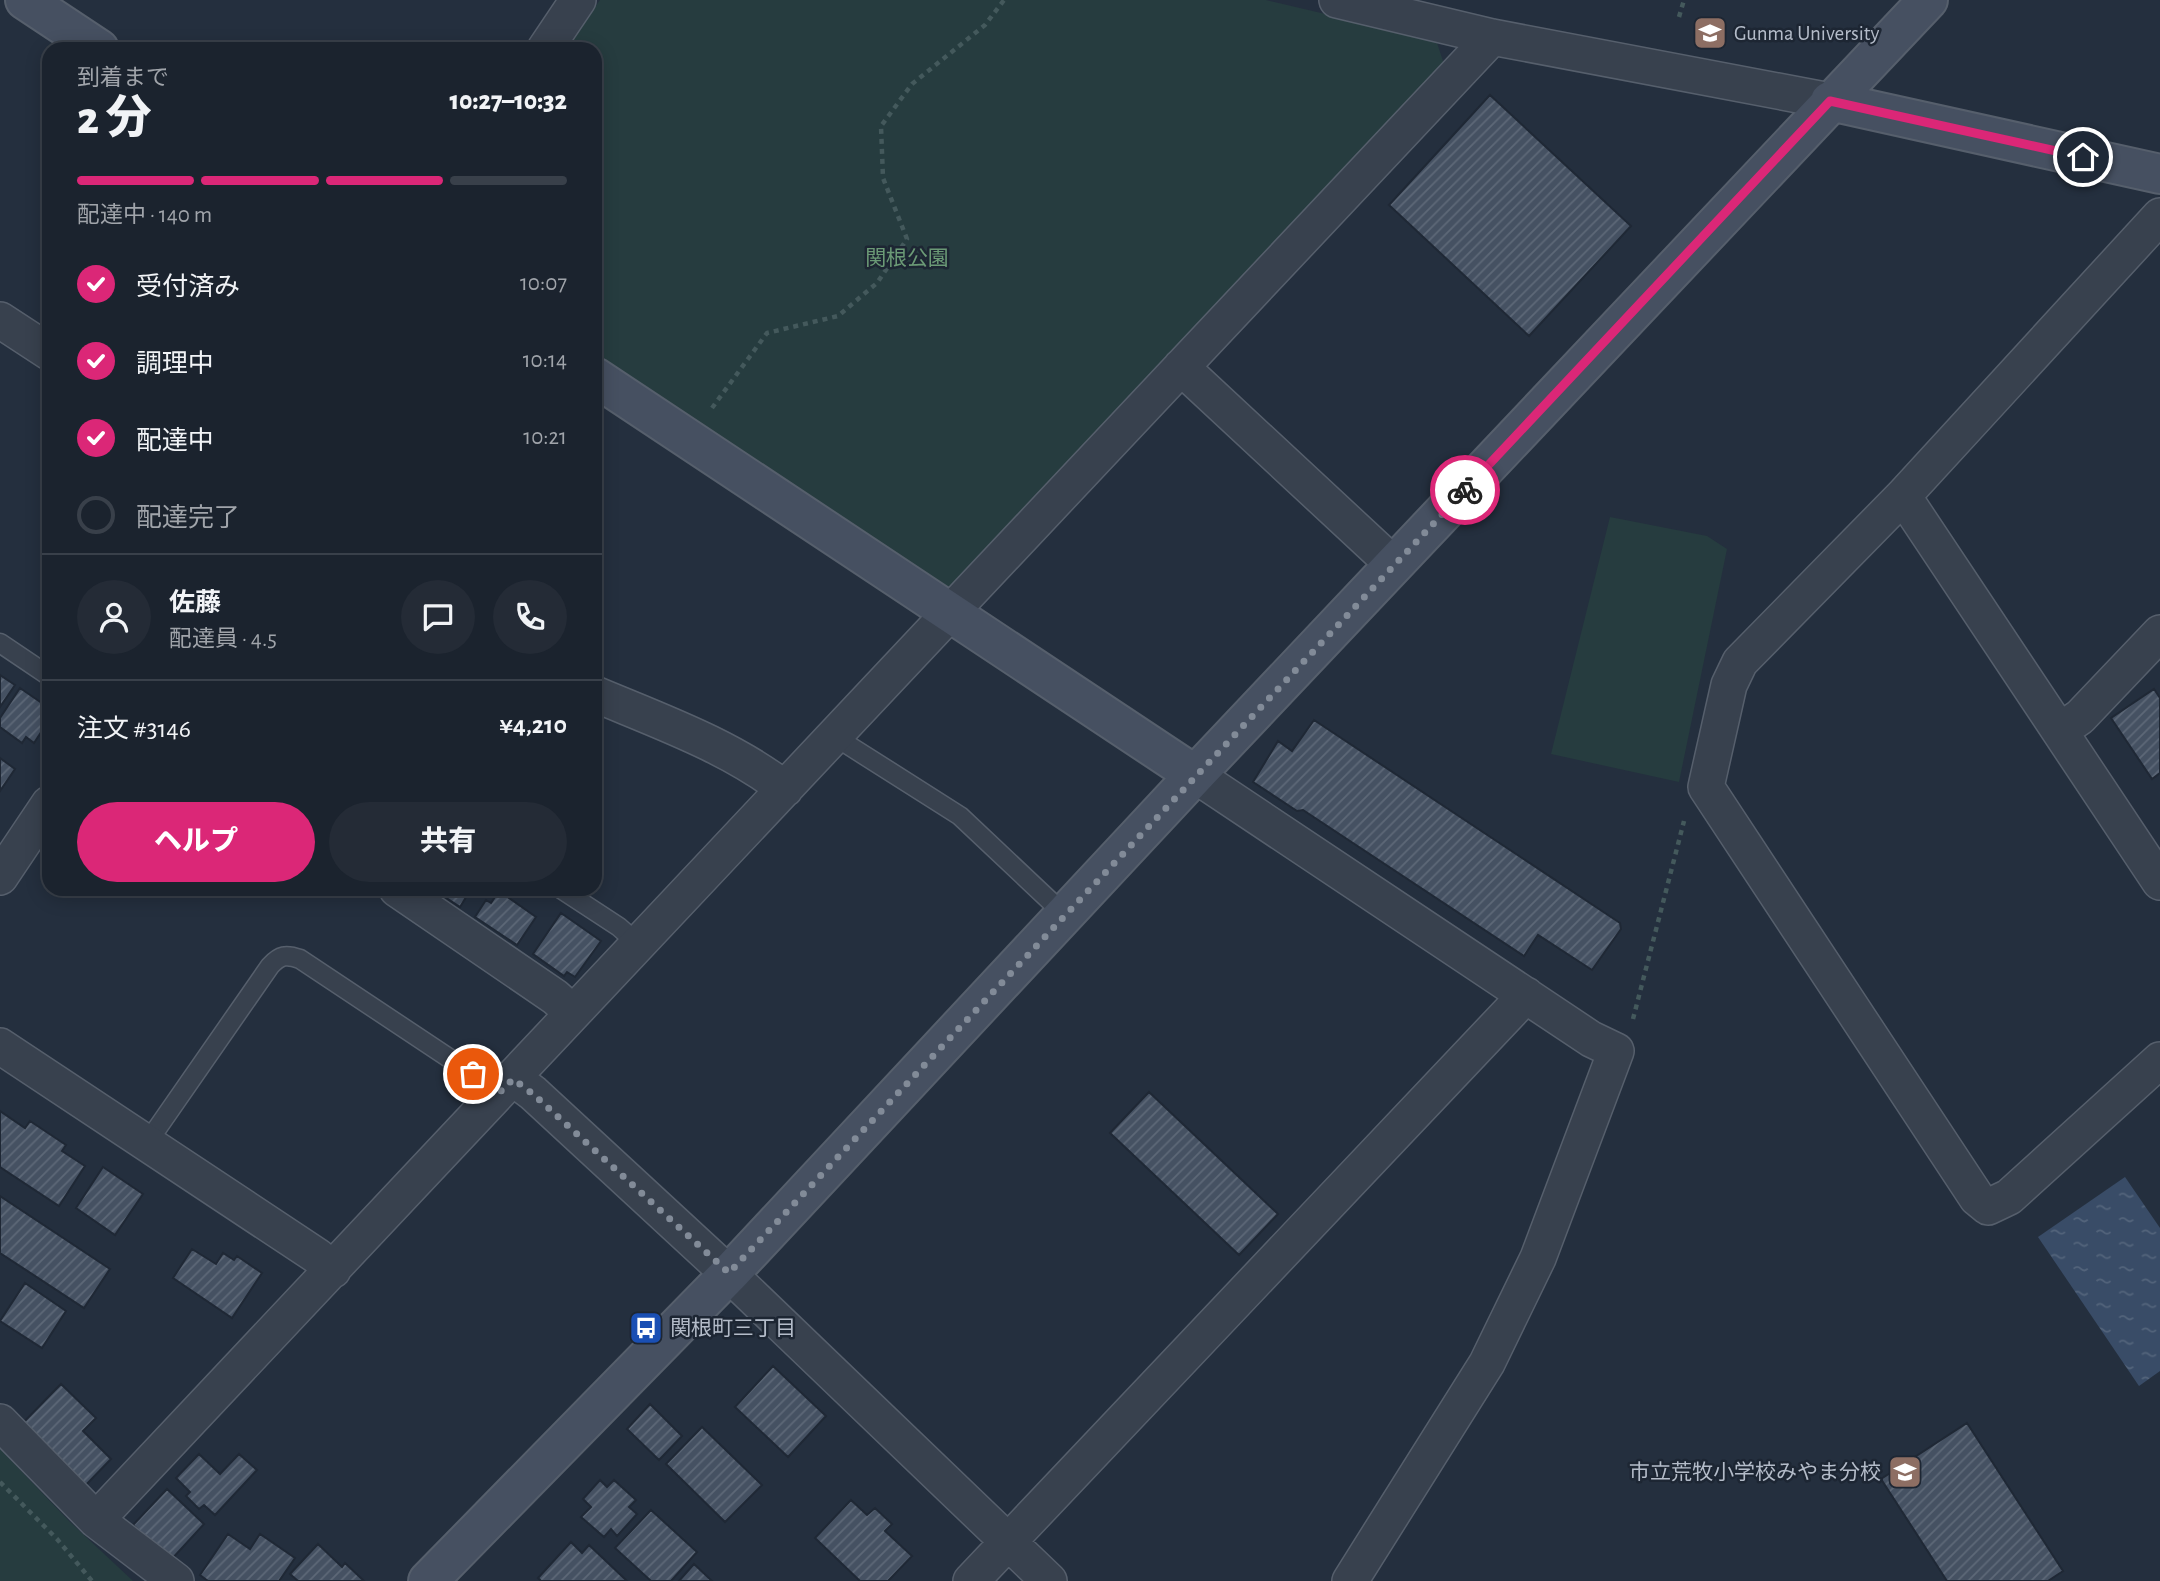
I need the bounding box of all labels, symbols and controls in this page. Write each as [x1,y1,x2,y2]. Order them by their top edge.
school or university icon: Gunma University [1691,14,1729,52]
place label: Gunma University [1734,23,1879,44]
text: 到着まで [77,67,169,90]
text: 10:27–10:32 [450,88,567,114]
text: 2 分 [77,96,152,142]
pin [2053,127,2113,187]
icon: home [2064,138,2102,176]
text: 配達中 · 140 m [77,204,212,227]
park label: 関根公園 [865,247,949,269]
icon: check [77,265,115,303]
text: 10:07 [520,272,567,295]
text: 受付済み [136,274,240,300]
icon: check [77,342,115,380]
text: 10:14 [523,349,567,372]
text: 調理中 [136,351,214,377]
icon: check [77,419,115,457]
text: 10:21 [523,426,567,449]
text: 配達中 [136,428,214,454]
courier [1430,455,1500,525]
icon: bike [1446,471,1484,509]
text: 配達完了 [136,505,240,531]
button: person [77,580,151,654]
button: chat [401,580,475,654]
button: phone [493,580,567,654]
text: 佐藤 [169,590,221,616]
text: 配達員 · 4.5 [169,628,277,651]
text: ¥4,210 [499,712,567,738]
text: 注文 #3146 [77,716,191,742]
button: ヘルプ [77,802,315,882]
button: 共有 [329,802,567,882]
pin [443,1044,503,1104]
icon: bag [454,1055,492,1093]
bus stop icon: 関根町三丁目 [627,1309,665,1347]
place label: 関根町三丁目 [670,1317,796,1339]
school or university icon: 市立荒牧小学校みやま分校 [1886,1453,1924,1491]
place label: 市立荒牧小学校みやま分校 [1629,1461,1881,1483]

